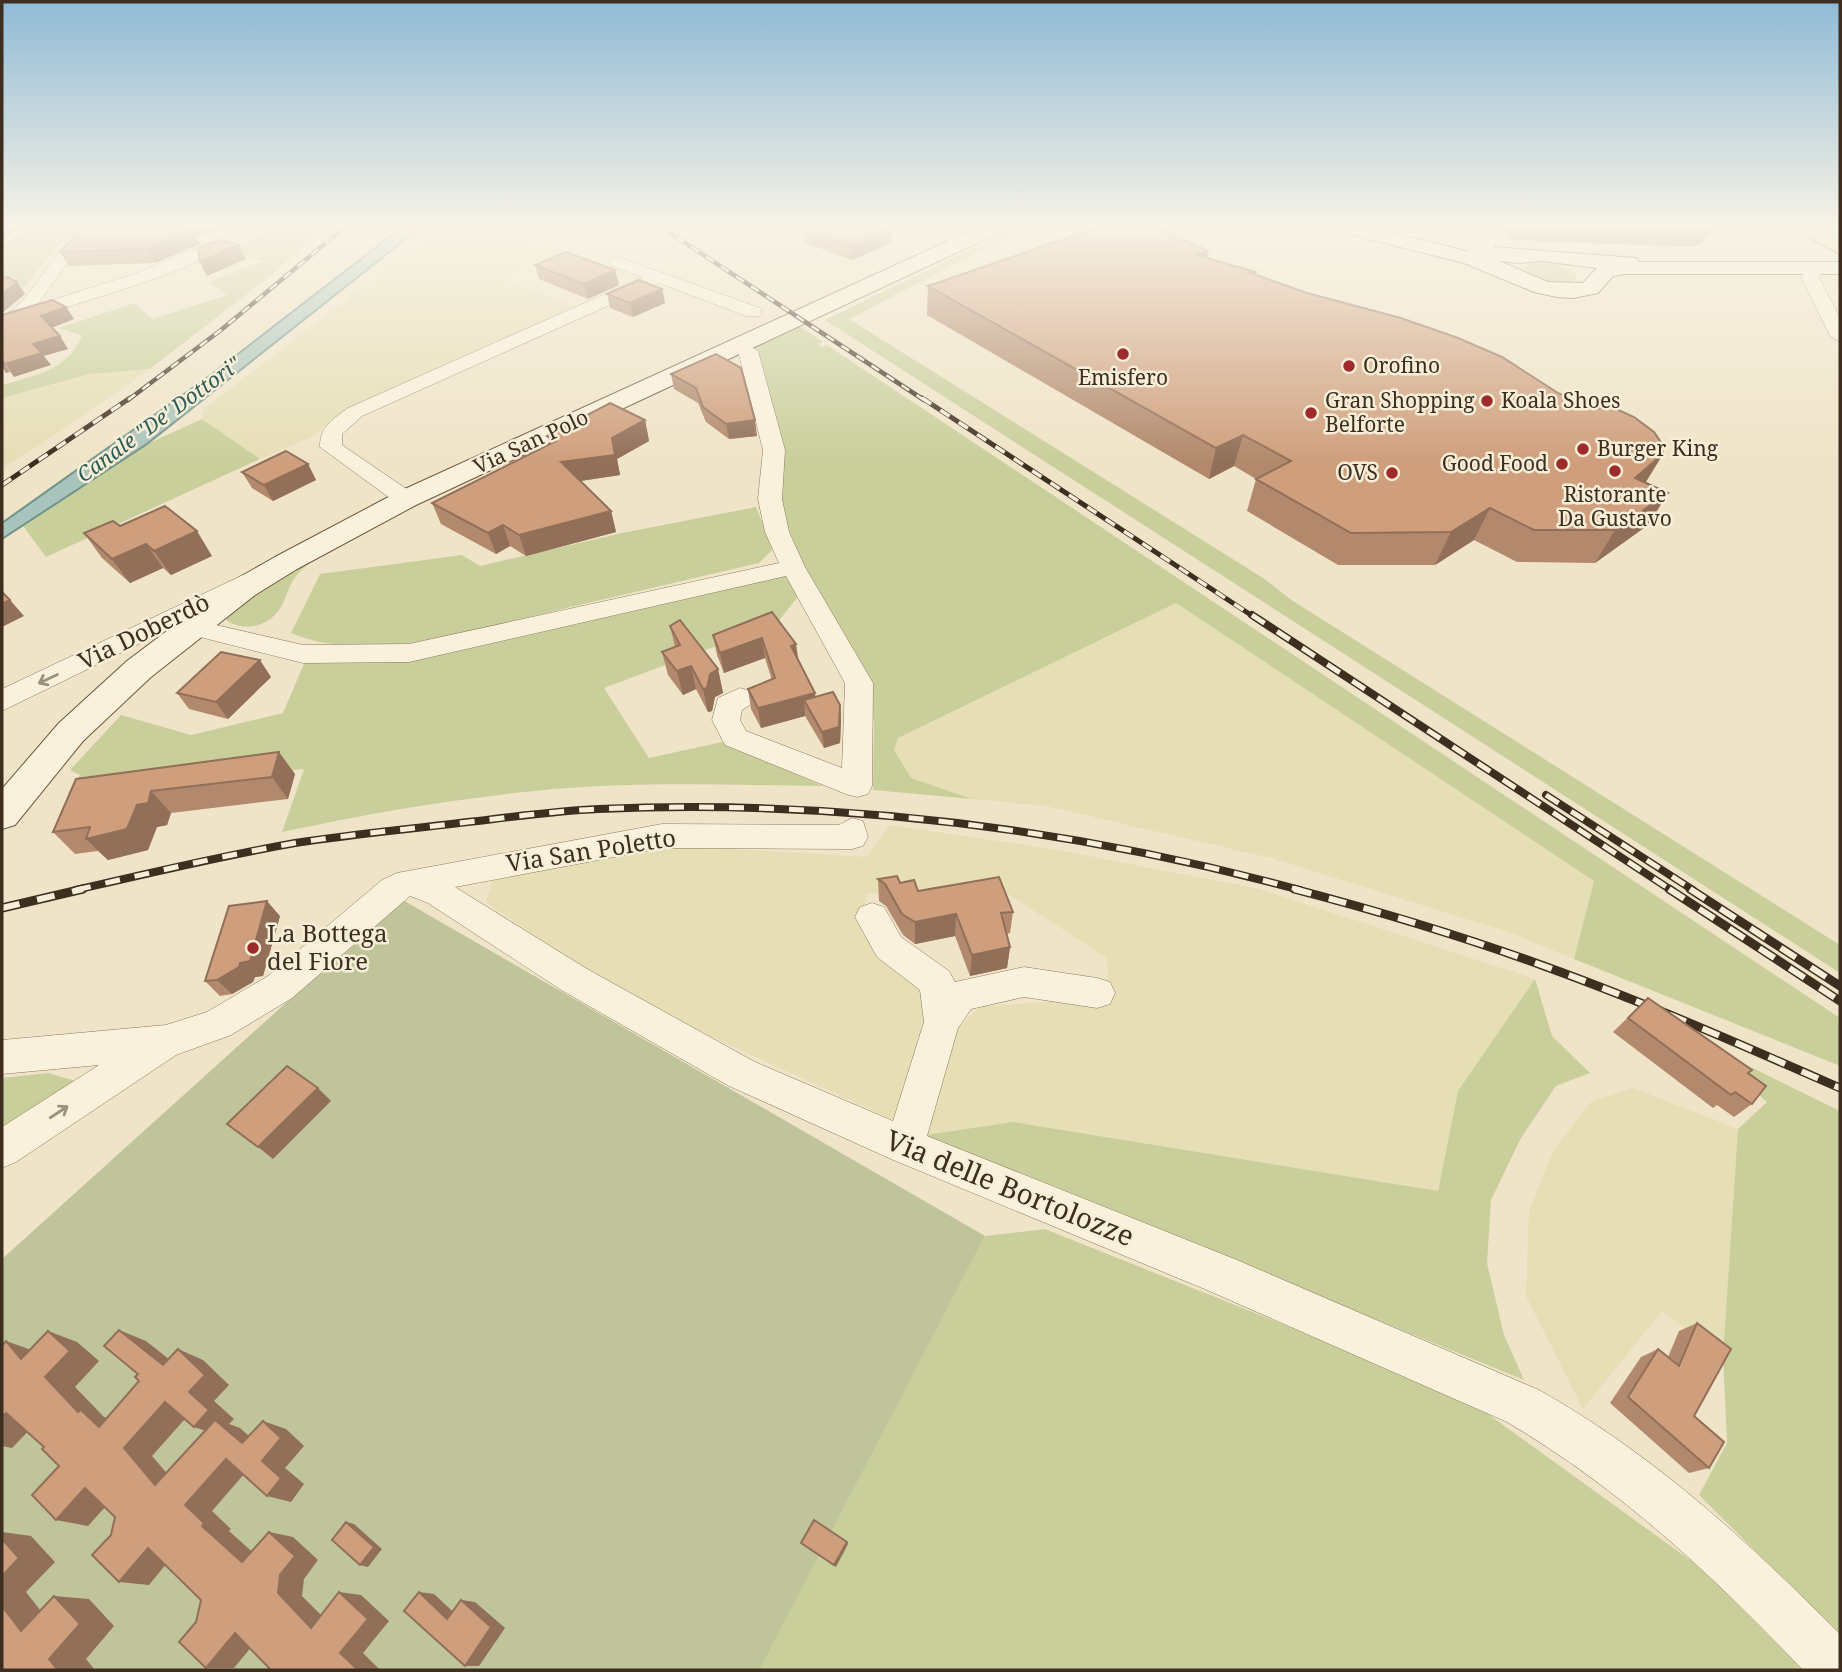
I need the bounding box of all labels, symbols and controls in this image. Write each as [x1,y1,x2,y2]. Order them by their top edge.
marker: Emisfero [1115,346,1131,362]
water label: Canale "De' Dottori" [71,349,247,488]
place label: Orofino [1363,351,1440,379]
marker: Orofino [1341,358,1357,374]
place label: Emisfero [1078,363,1168,391]
place label: Gran Shopping Belforte [1325,386,1475,438]
place label: Koala Shoes [1501,386,1621,414]
marker: Koala Shoes [1479,393,1495,409]
street label: Via San Polo [469,402,593,480]
marker: Gran Shopping Belforte [1303,405,1319,421]
place label: Burger King [1597,434,1719,462]
marker: Burger King [1575,441,1591,457]
place label: Good Food [1442,449,1548,477]
marker: Good Food [1554,456,1570,472]
place label: OVS [1337,458,1378,486]
marker: Ristorante Da Gustavo [1607,463,1623,479]
marker: OVS [1384,465,1400,481]
place label: Ristorante Da Gustavo [1558,480,1672,532]
street label: Via Doberdò [72,585,215,677]
one-way arrow [38,672,59,686]
street label: Via San Poletto [504,820,678,879]
place label: La Bottega del Fiore [267,916,387,977]
marker: La Bottega del Fiore [245,940,261,956]
one-way arrow [49,1105,68,1119]
street label: Via delle Bortolozze [880,1120,1140,1254]

